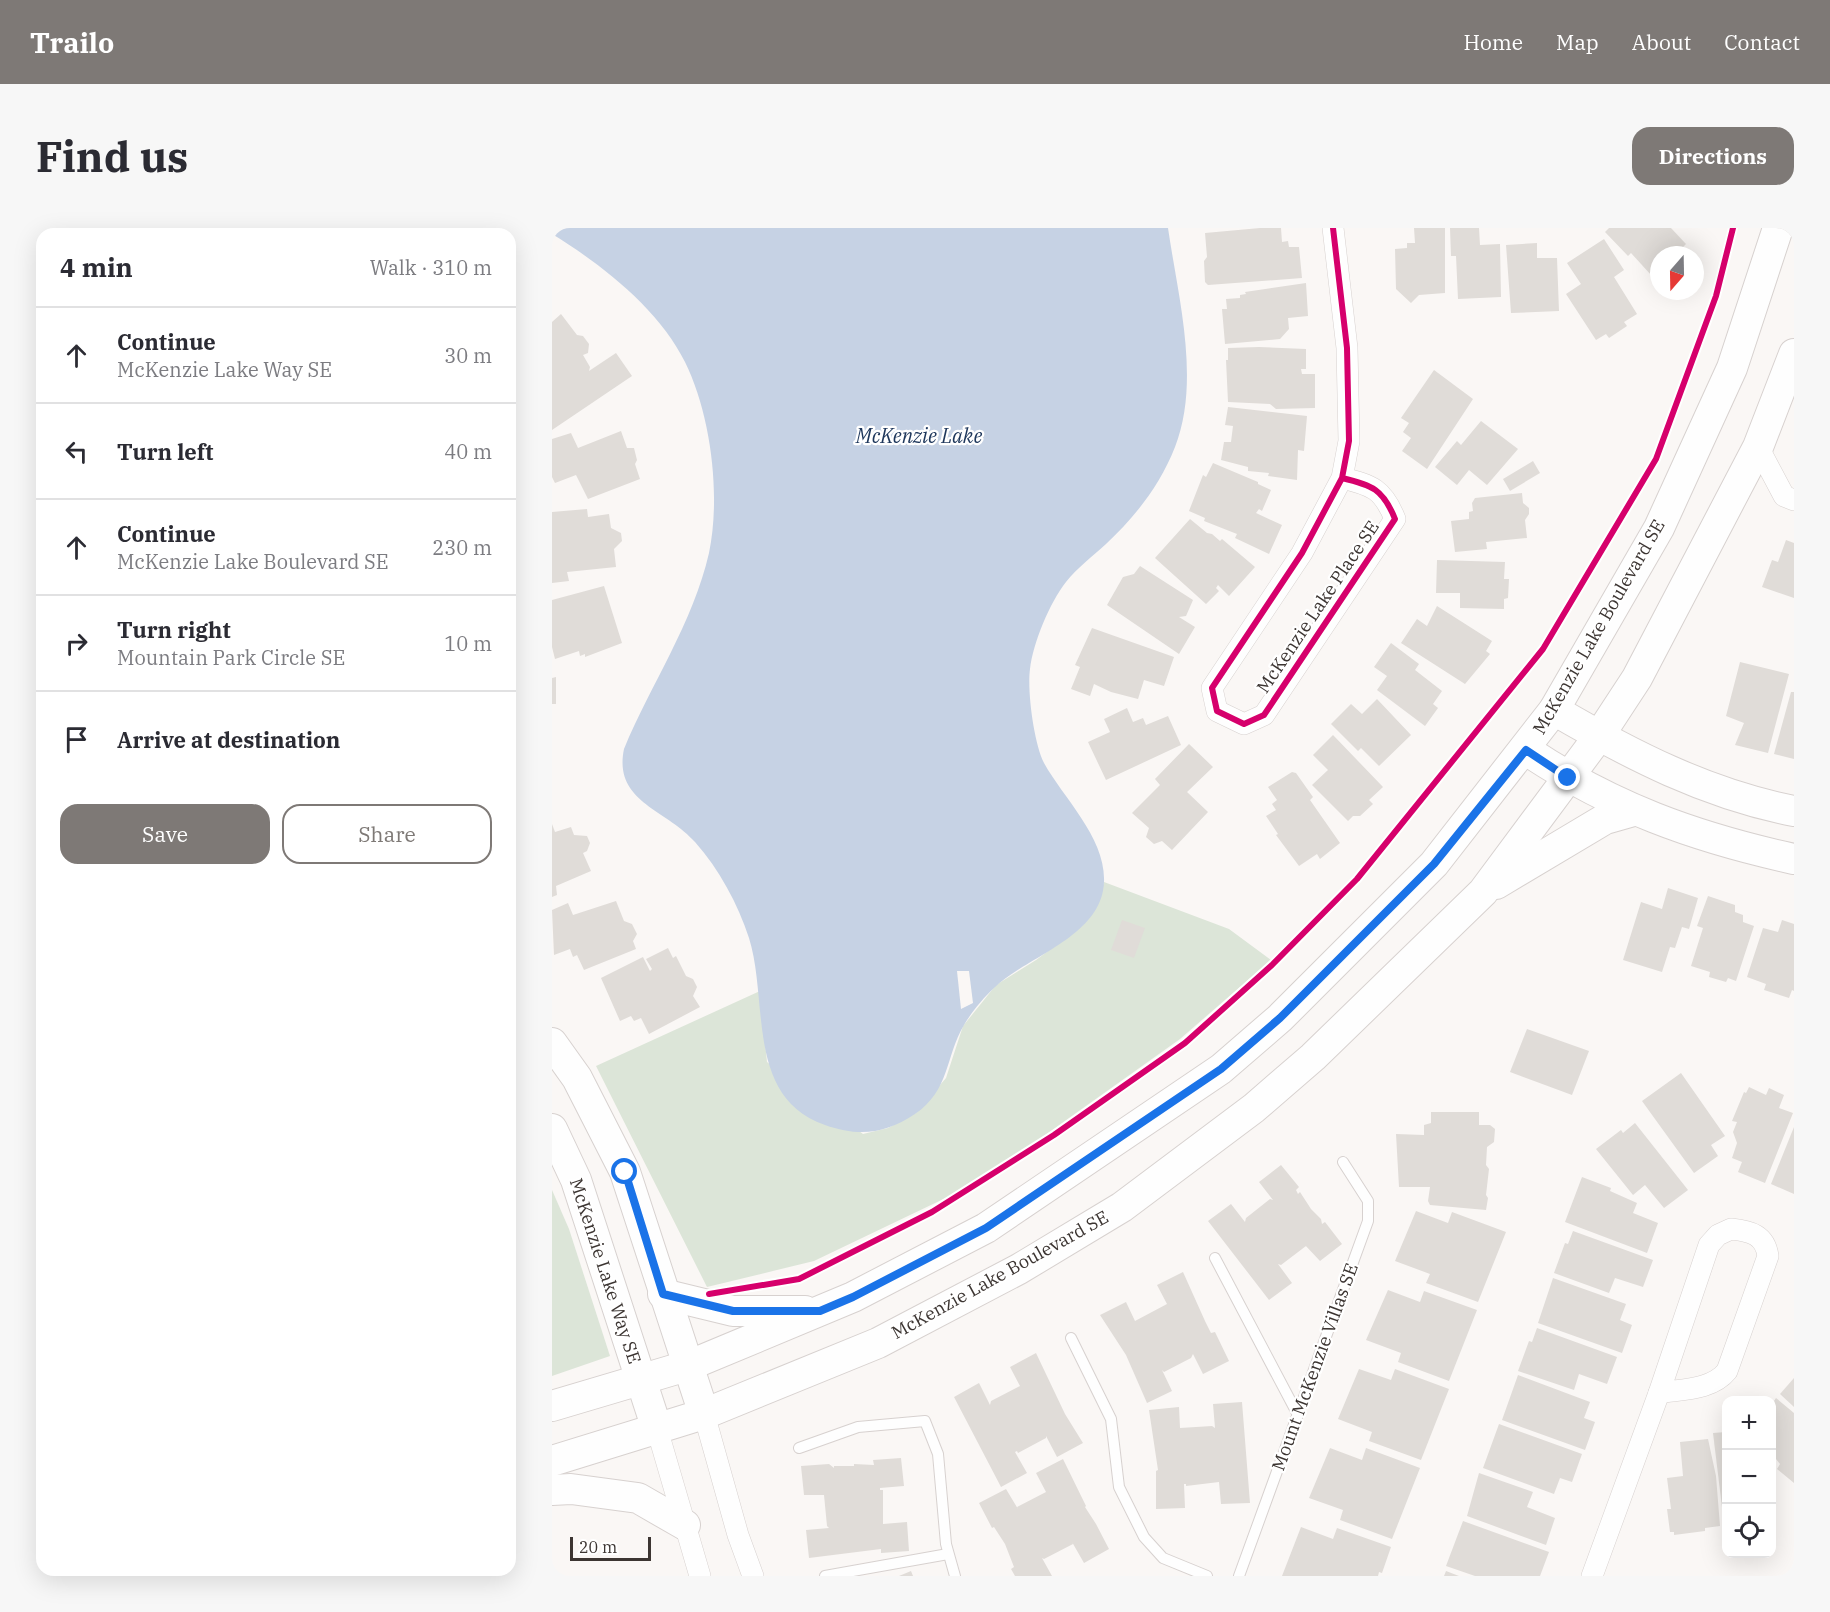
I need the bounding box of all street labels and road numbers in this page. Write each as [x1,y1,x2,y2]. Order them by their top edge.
street label: McKenzie Lake Boulevard SE [1527,515,1670,738]
street label: McKenzie Lake Place SE [1251,516,1384,697]
street label: McKenzie Lake Way SE [565,1175,646,1366]
street label: McKenzie Lake Boulevard SE [887,1205,1112,1344]
street label: Mount McKenzie Villas SE [1266,1260,1363,1474]

